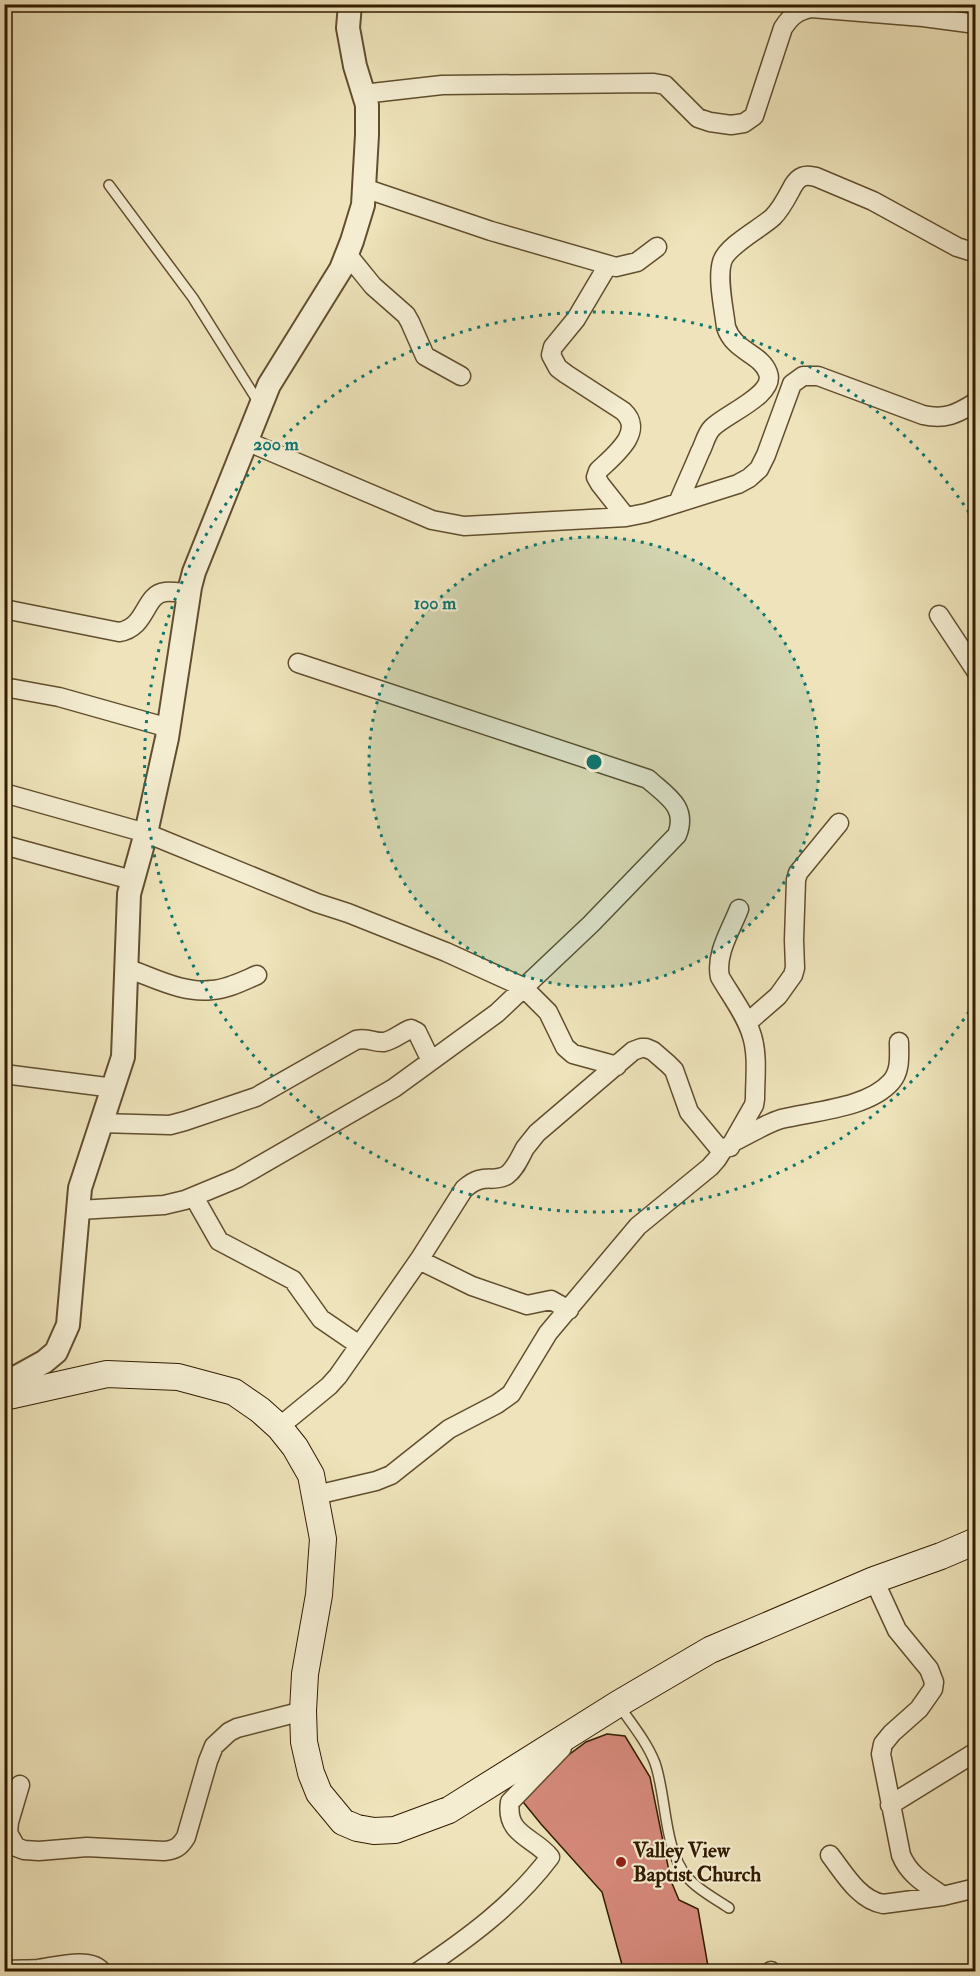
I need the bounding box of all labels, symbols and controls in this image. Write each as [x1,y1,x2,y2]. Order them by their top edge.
text: 200 m [253,433,300,456]
text: 100 m [414,592,457,615]
centre of rings [584,752,604,772]
place label: Valley View Baptist Church [632,1837,761,1888]
marker: Valley View Baptist Church [614,1855,628,1869]

